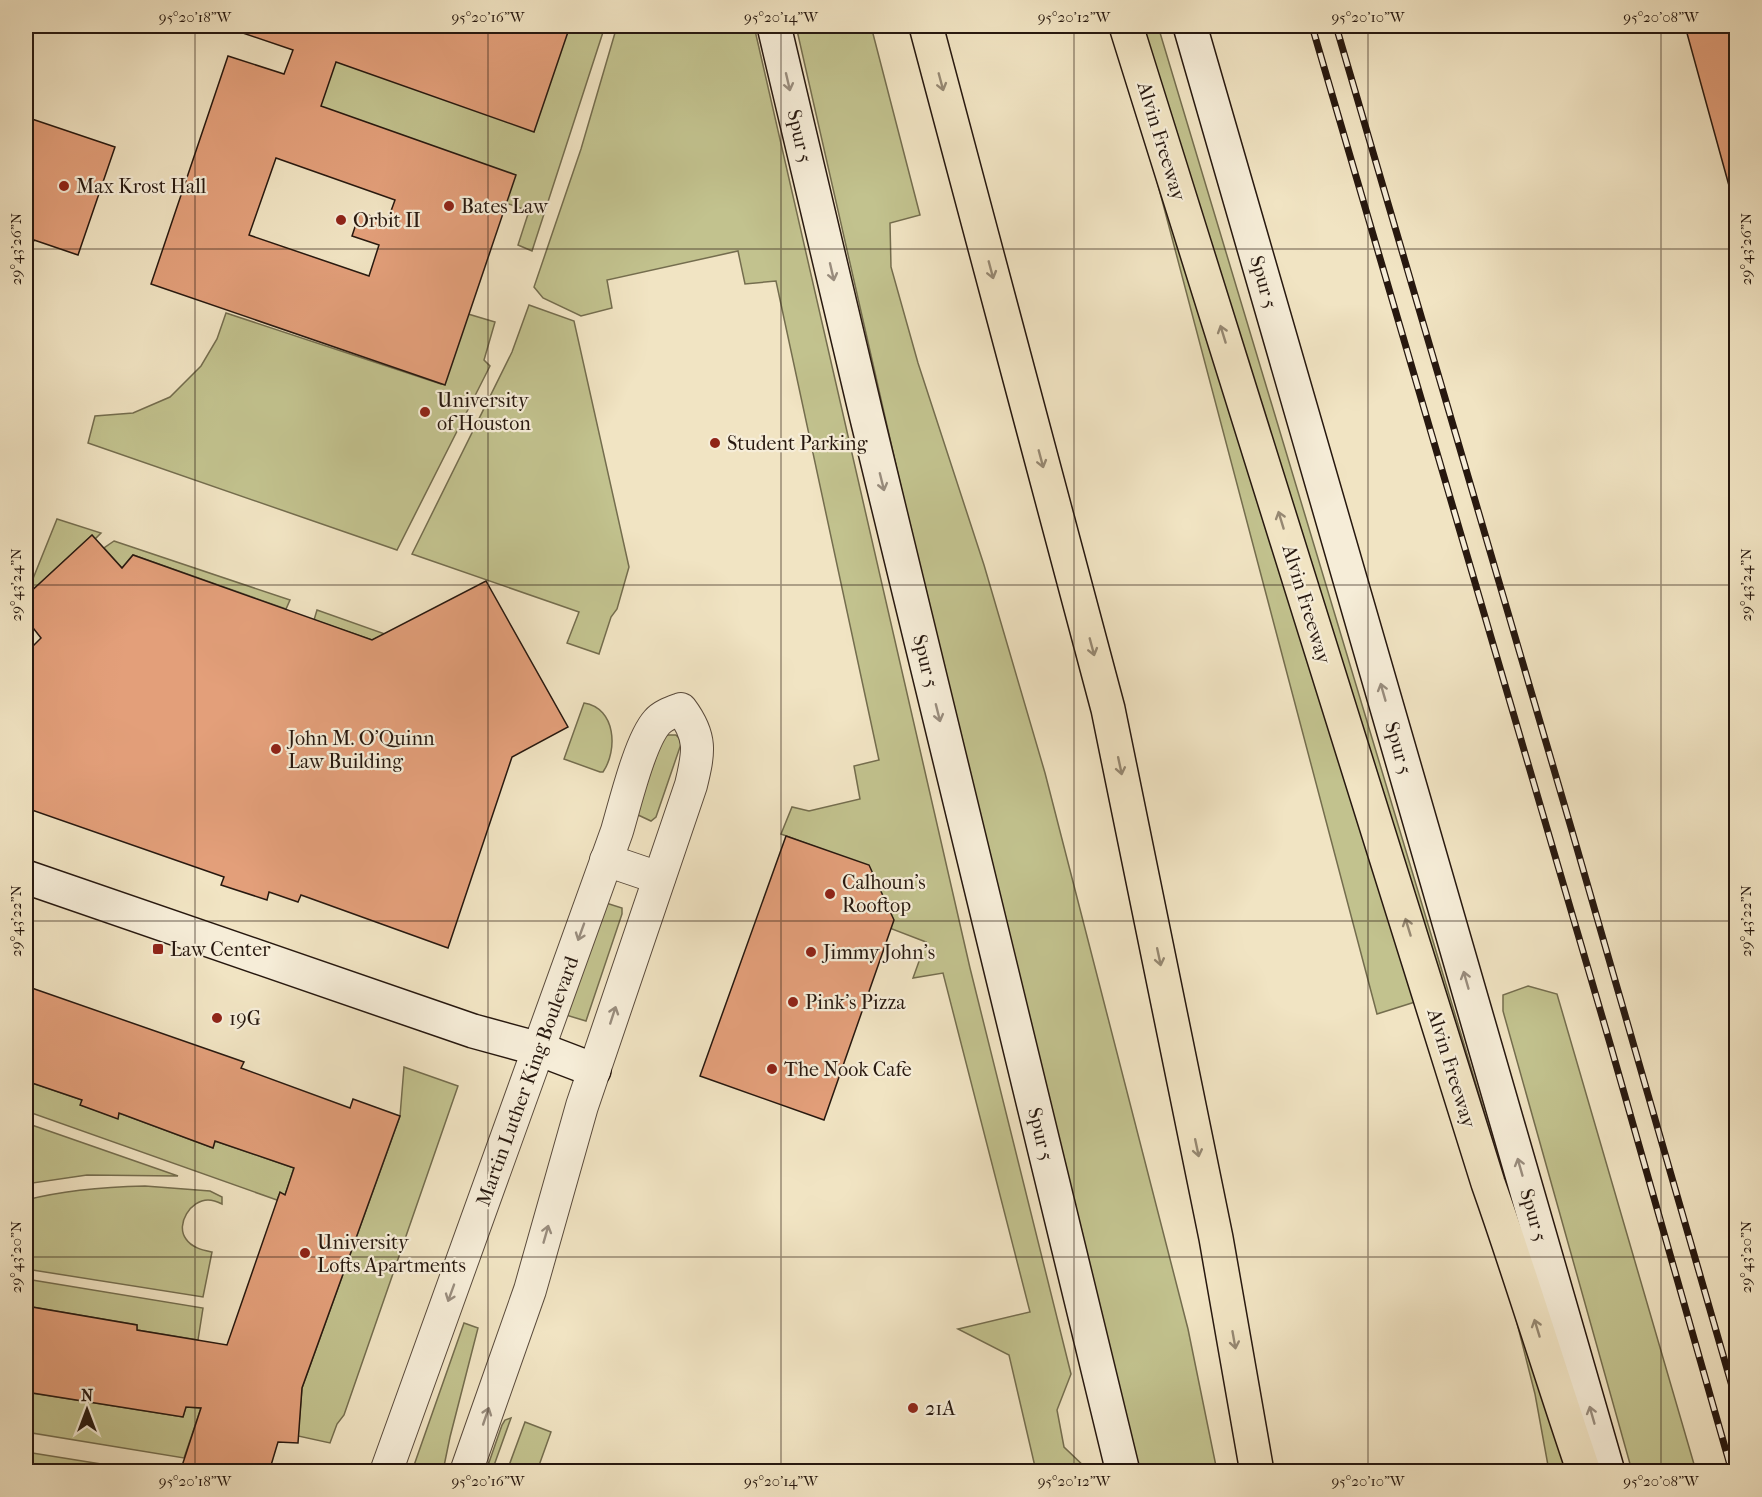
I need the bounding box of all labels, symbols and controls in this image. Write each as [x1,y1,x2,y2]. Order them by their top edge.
text: 95°20'18"W [159,8,233,26]
text: 95°20'16"W [452,8,526,26]
text: 95°20'14"W [744,8,819,26]
text: 95°20'12"W [1038,8,1112,26]
text: 95°20'10"W [1331,8,1406,26]
text: 95°20'08"W [1623,8,1700,26]
one-way arrow [936,72,947,91]
one-way arrow [782,73,794,92]
street label: Alvin Freeway [1132,78,1191,205]
street label: Spur 5 [782,107,817,165]
place label: Max Krost Hall [76,175,207,198]
marker: Max Krost Hall [57,179,71,193]
place label: Bates Law [461,195,549,218]
marker: Bates Law [442,199,456,213]
place label: Orbit II [353,209,421,232]
text: 29°43'26"N [7,212,25,285]
text: 29°43'26"N [1737,212,1755,285]
marker: Orbit II [334,213,348,227]
street label: Spur 5 [1245,253,1282,311]
one-way arrow [986,261,997,280]
one-way arrow [827,262,839,281]
one-way arrow [1216,325,1227,344]
place label: University of Houston [437,389,531,435]
marker: University of Houston [418,405,432,419]
place label: Student Parking [727,432,868,455]
marker: Student Parking [708,436,722,450]
one-way arrow [1036,449,1048,468]
one-way arrow [877,473,889,492]
one-way arrow [1275,511,1286,530]
street label: Alvin Freeway [1277,541,1336,668]
text: 29°43'24"N [7,548,25,622]
text: 29°43'24"N [1737,548,1755,622]
street label: Spur 5 [908,632,943,690]
one-way arrow [1086,637,1098,656]
one-way arrow [1377,683,1388,702]
one-way arrow [933,703,945,722]
street label: Spur 5 [1380,719,1417,777]
place label: John M. O’Quinn Law Building [286,727,435,773]
marker: John M. O’Quinn Law Building [269,742,283,756]
one-way arrow [1115,756,1126,775]
place label: Calhoun's Rooftop [842,871,926,917]
text: 29°43'22"N [7,884,25,957]
text: 29°43'22"N [1737,884,1755,957]
marker: Calhoun's Rooftop [823,887,837,901]
one-way arrow [1402,918,1413,937]
one-way arrow [574,922,585,941]
place label: Law Center [170,938,271,961]
place label: Jimmy John's [821,941,935,964]
marker: Law Center [151,942,165,956]
marker: Jimmy John's [804,945,818,959]
one-way arrow [1153,947,1165,966]
street label: Martin Luther King Boulevard [472,952,584,1209]
one-way arrow [1460,971,1471,990]
place label: Pink's Pizza [805,991,906,1014]
marker: Pink's Pizza [786,995,800,1009]
street label: Alvin Freeway [1422,1005,1481,1132]
one-way arrow [608,1006,619,1025]
place label: 19G [229,1007,261,1030]
marker: 19G [210,1011,224,1025]
place label: The Nook Cafe [784,1058,912,1081]
marker: The Nook Cafe [765,1062,779,1076]
street label: Spur 5 [1023,1105,1058,1163]
one-way arrow [1192,1138,1204,1157]
one-way arrow [1514,1158,1525,1177]
street label: Spur 5 [1515,1186,1552,1244]
text: 29°43'20"N [7,1220,25,1293]
text: 29°43'20"N [1737,1220,1755,1293]
one-way arrow [541,1225,552,1244]
place label: University Lofts Apartments [317,1231,466,1277]
marker: University Lofts Apartments [298,1246,312,1260]
one-way arrow [444,1283,455,1302]
one-way arrow [1531,1318,1542,1337]
one-way arrow [1229,1329,1240,1349]
north arrow [57,1380,117,1440]
text: N [81,1386,94,1405]
place label: 21A [925,1397,956,1420]
marker: 21A [906,1401,920,1415]
one-way arrow [1586,1406,1597,1425]
one-way arrow [481,1407,492,1426]
text: 95°20'18"W [159,1472,233,1490]
text: 95°20'16"W [452,1472,526,1490]
text: 95°20'14"W [744,1472,819,1490]
text: 95°20'12"W [1038,1472,1112,1490]
text: 95°20'10"W [1331,1472,1406,1490]
text: 95°20'08"W [1623,1472,1700,1490]

